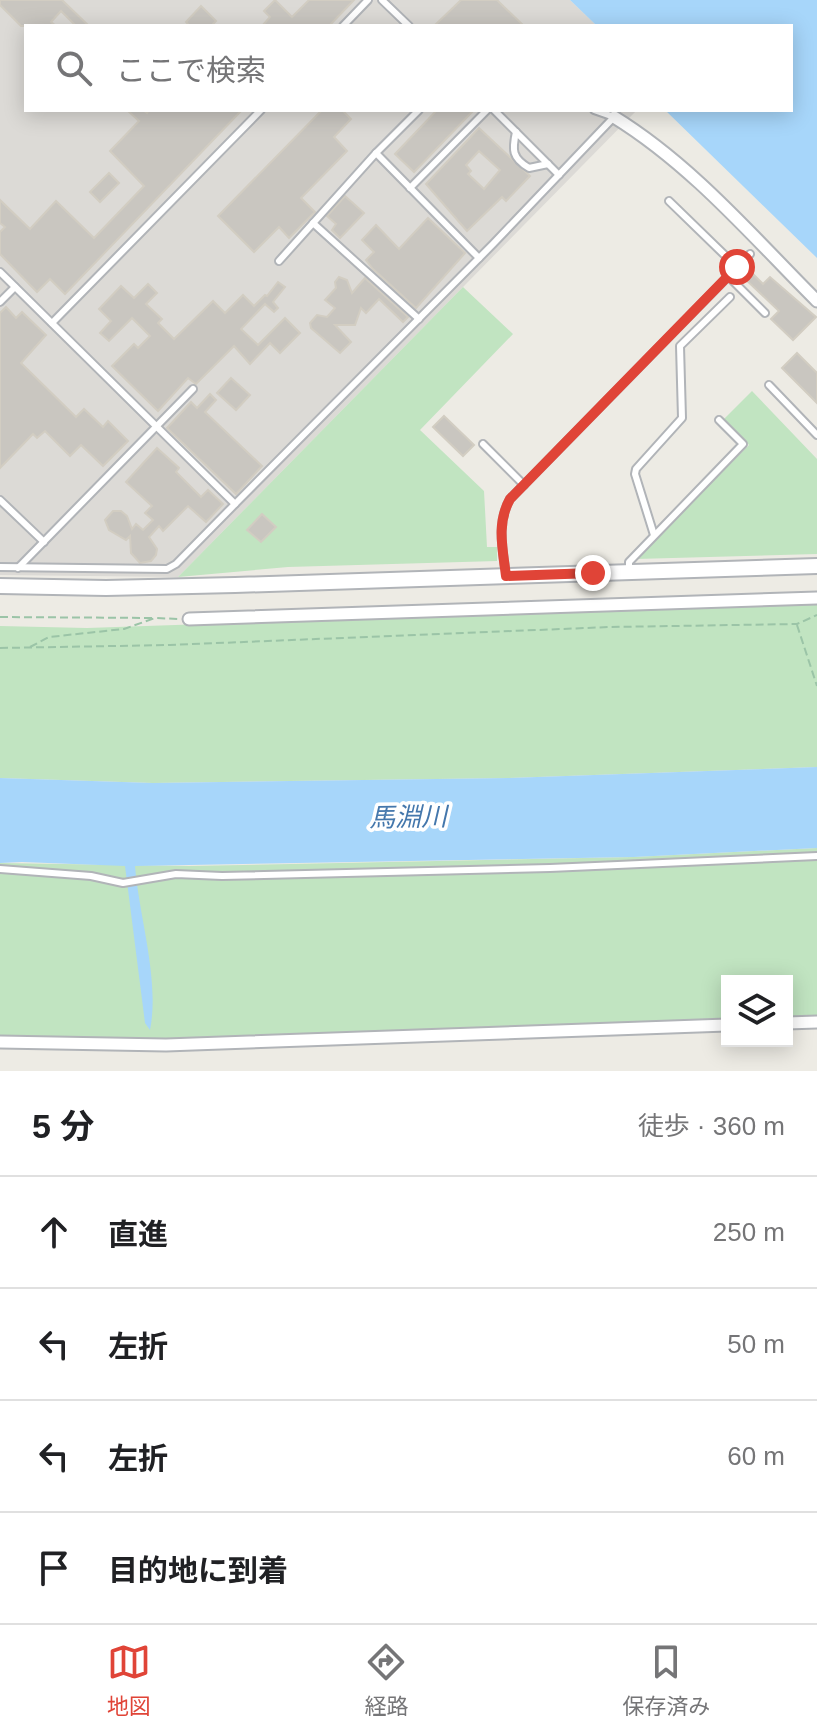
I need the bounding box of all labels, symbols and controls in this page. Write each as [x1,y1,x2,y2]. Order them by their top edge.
search box [24,24,793,112]
icon: search [52,46,96,90]
text: ここで検索 [116,54,266,87]
route start [719,249,755,285]
route end [575,555,611,591]
water label: 馬淵川 [369,801,450,833]
map controls [721,975,793,1047]
button: layers [721,975,793,1047]
text: 5 分 [32,1107,94,1145]
text: 徒歩 · 360 m [638,1111,785,1141]
icon: ahead [32,1210,76,1254]
text: 250 m [713,1217,785,1247]
text: 直進 [108,1218,168,1251]
icon: left [32,1322,76,1366]
text: 50 m [727,1329,785,1359]
text: 左折 [108,1330,168,1363]
icon: left [32,1434,76,1478]
text: 60 m [727,1441,785,1471]
text: 左折 [108,1442,168,1475]
icon: arrive [32,1546,76,1590]
text: 目的地に到着 [108,1554,288,1587]
tab: 地図 [107,1640,151,1720]
tab: 経路 [364,1640,408,1720]
tab: 保存済み [622,1640,710,1720]

